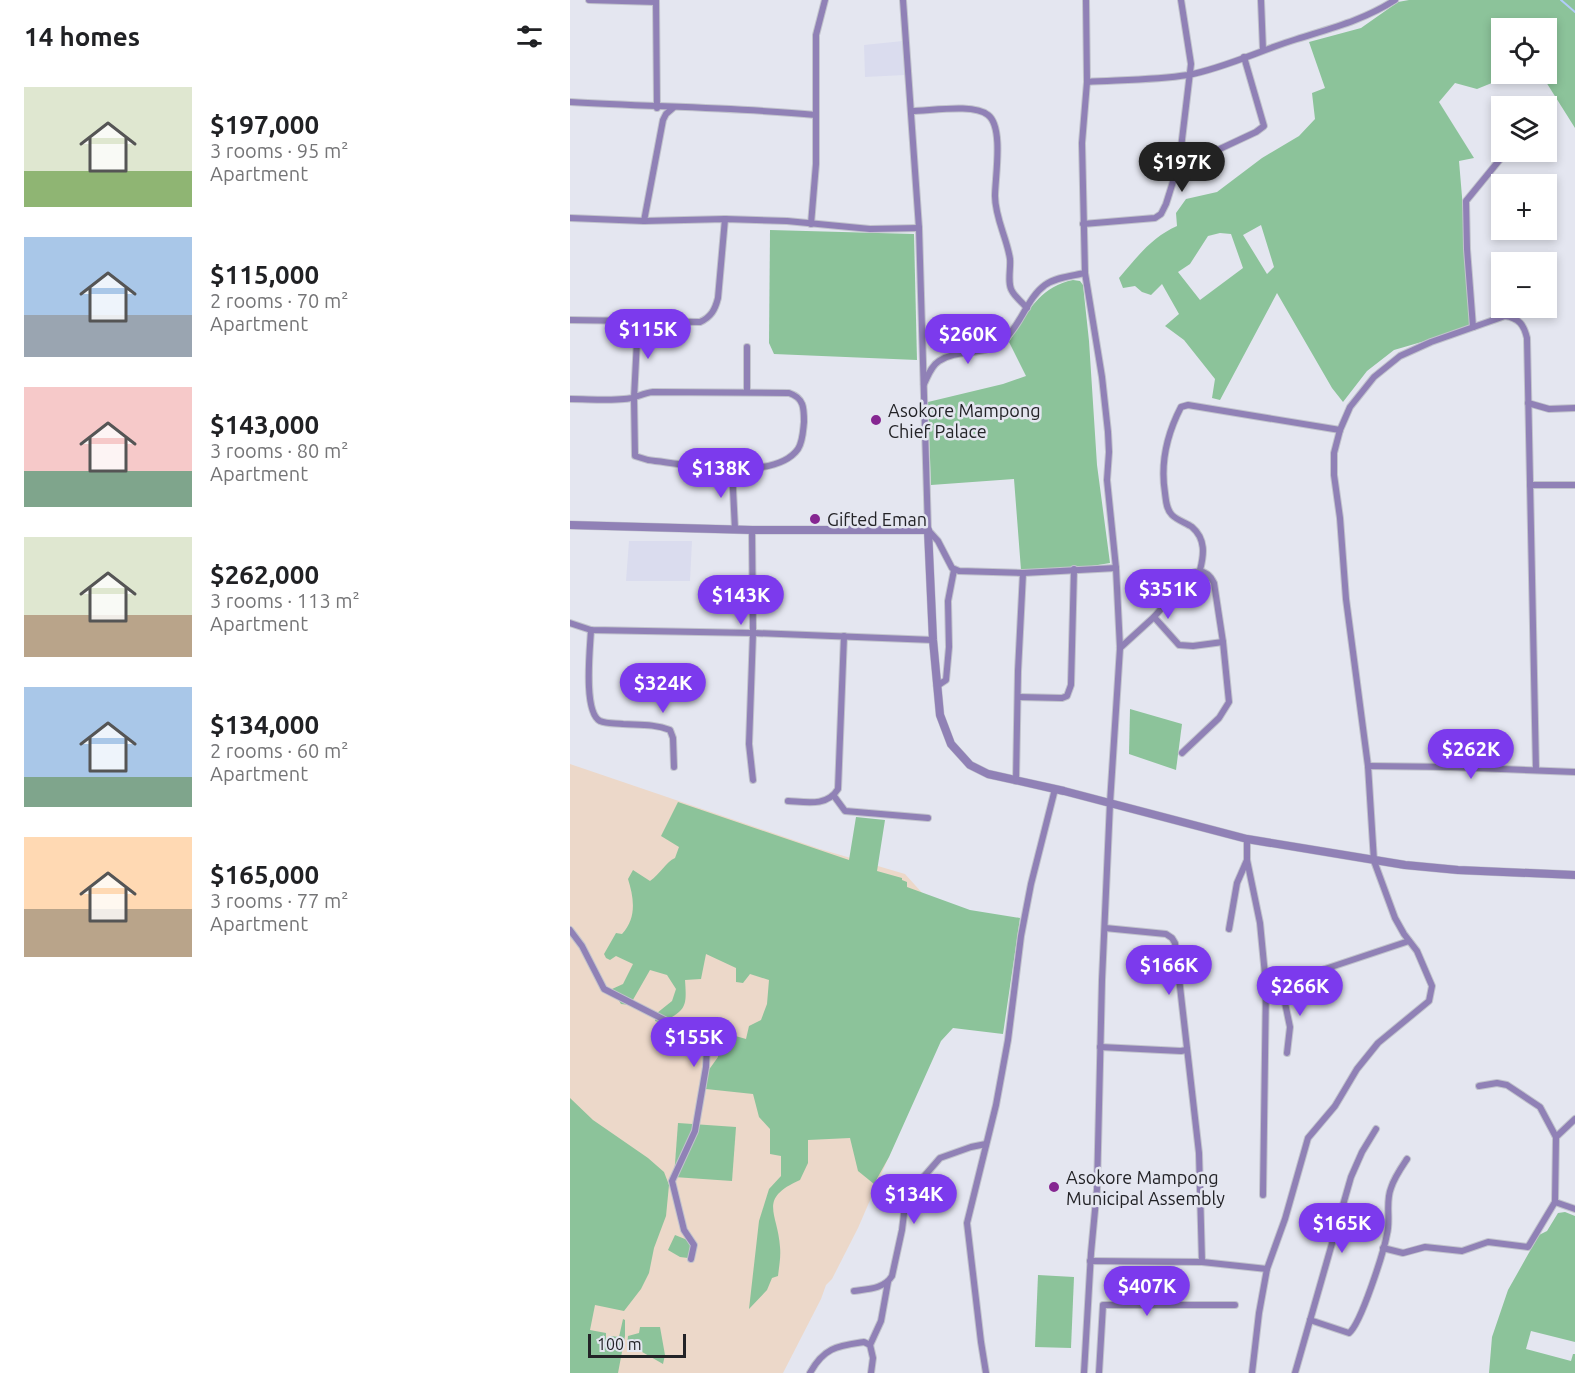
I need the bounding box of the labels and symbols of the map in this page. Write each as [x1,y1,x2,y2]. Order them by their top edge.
pin: $197K [1140,142,1224,193]
pin: $115K [606,309,690,360]
pin: $260K [926,314,1010,365]
place label: Asokore Mampong Chief Palace [888,400,1041,441]
marker: Asokore Mampong Chief Palace [869,413,883,427]
pin: $138K [679,448,763,499]
place label: Gifted Eman [827,509,927,529]
marker: Gifted Eman [808,512,822,526]
pin: $351K [1126,569,1210,620]
pin: $143K [699,575,783,626]
pin: $324K [621,663,705,714]
pin: $262K [1429,729,1513,780]
pin: $166K [1127,945,1211,996]
pin: $266K [1258,966,1342,1017]
pin: $155K [652,1017,736,1068]
place label: Asokore Mampong Municipal Assembly [1066,1167,1225,1208]
pin: $134K [872,1174,956,1225]
marker: Asokore Mampong Municipal Assembly [1047,1180,1061,1194]
pin: $165K [1300,1203,1384,1254]
pin: $407K [1105,1266,1189,1317]
scale bar [588,1331,686,1358]

